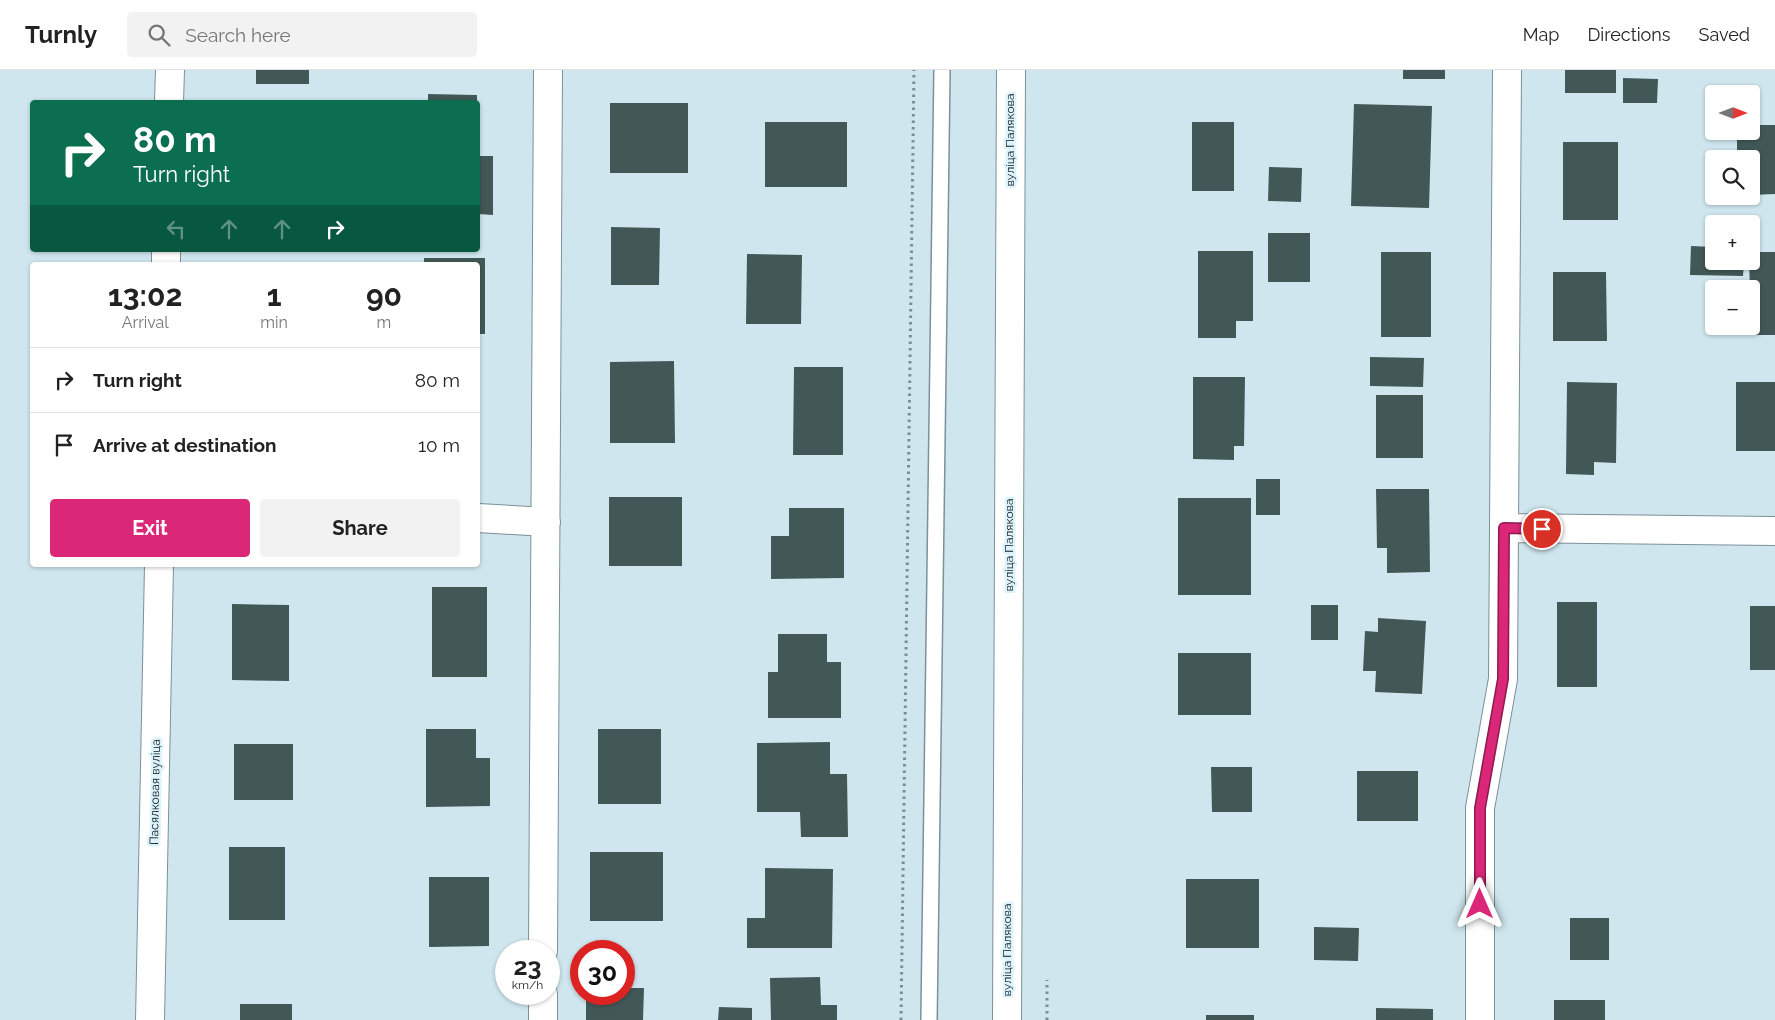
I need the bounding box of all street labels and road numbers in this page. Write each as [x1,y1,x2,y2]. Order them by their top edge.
street label: вуліца Палякова [1003,93,1017,187]
street label: вуліца Палякова [1002,498,1016,592]
street label: Пасялковая вуліца [147,739,163,845]
street label: вуліца Палякова [1000,903,1014,997]

